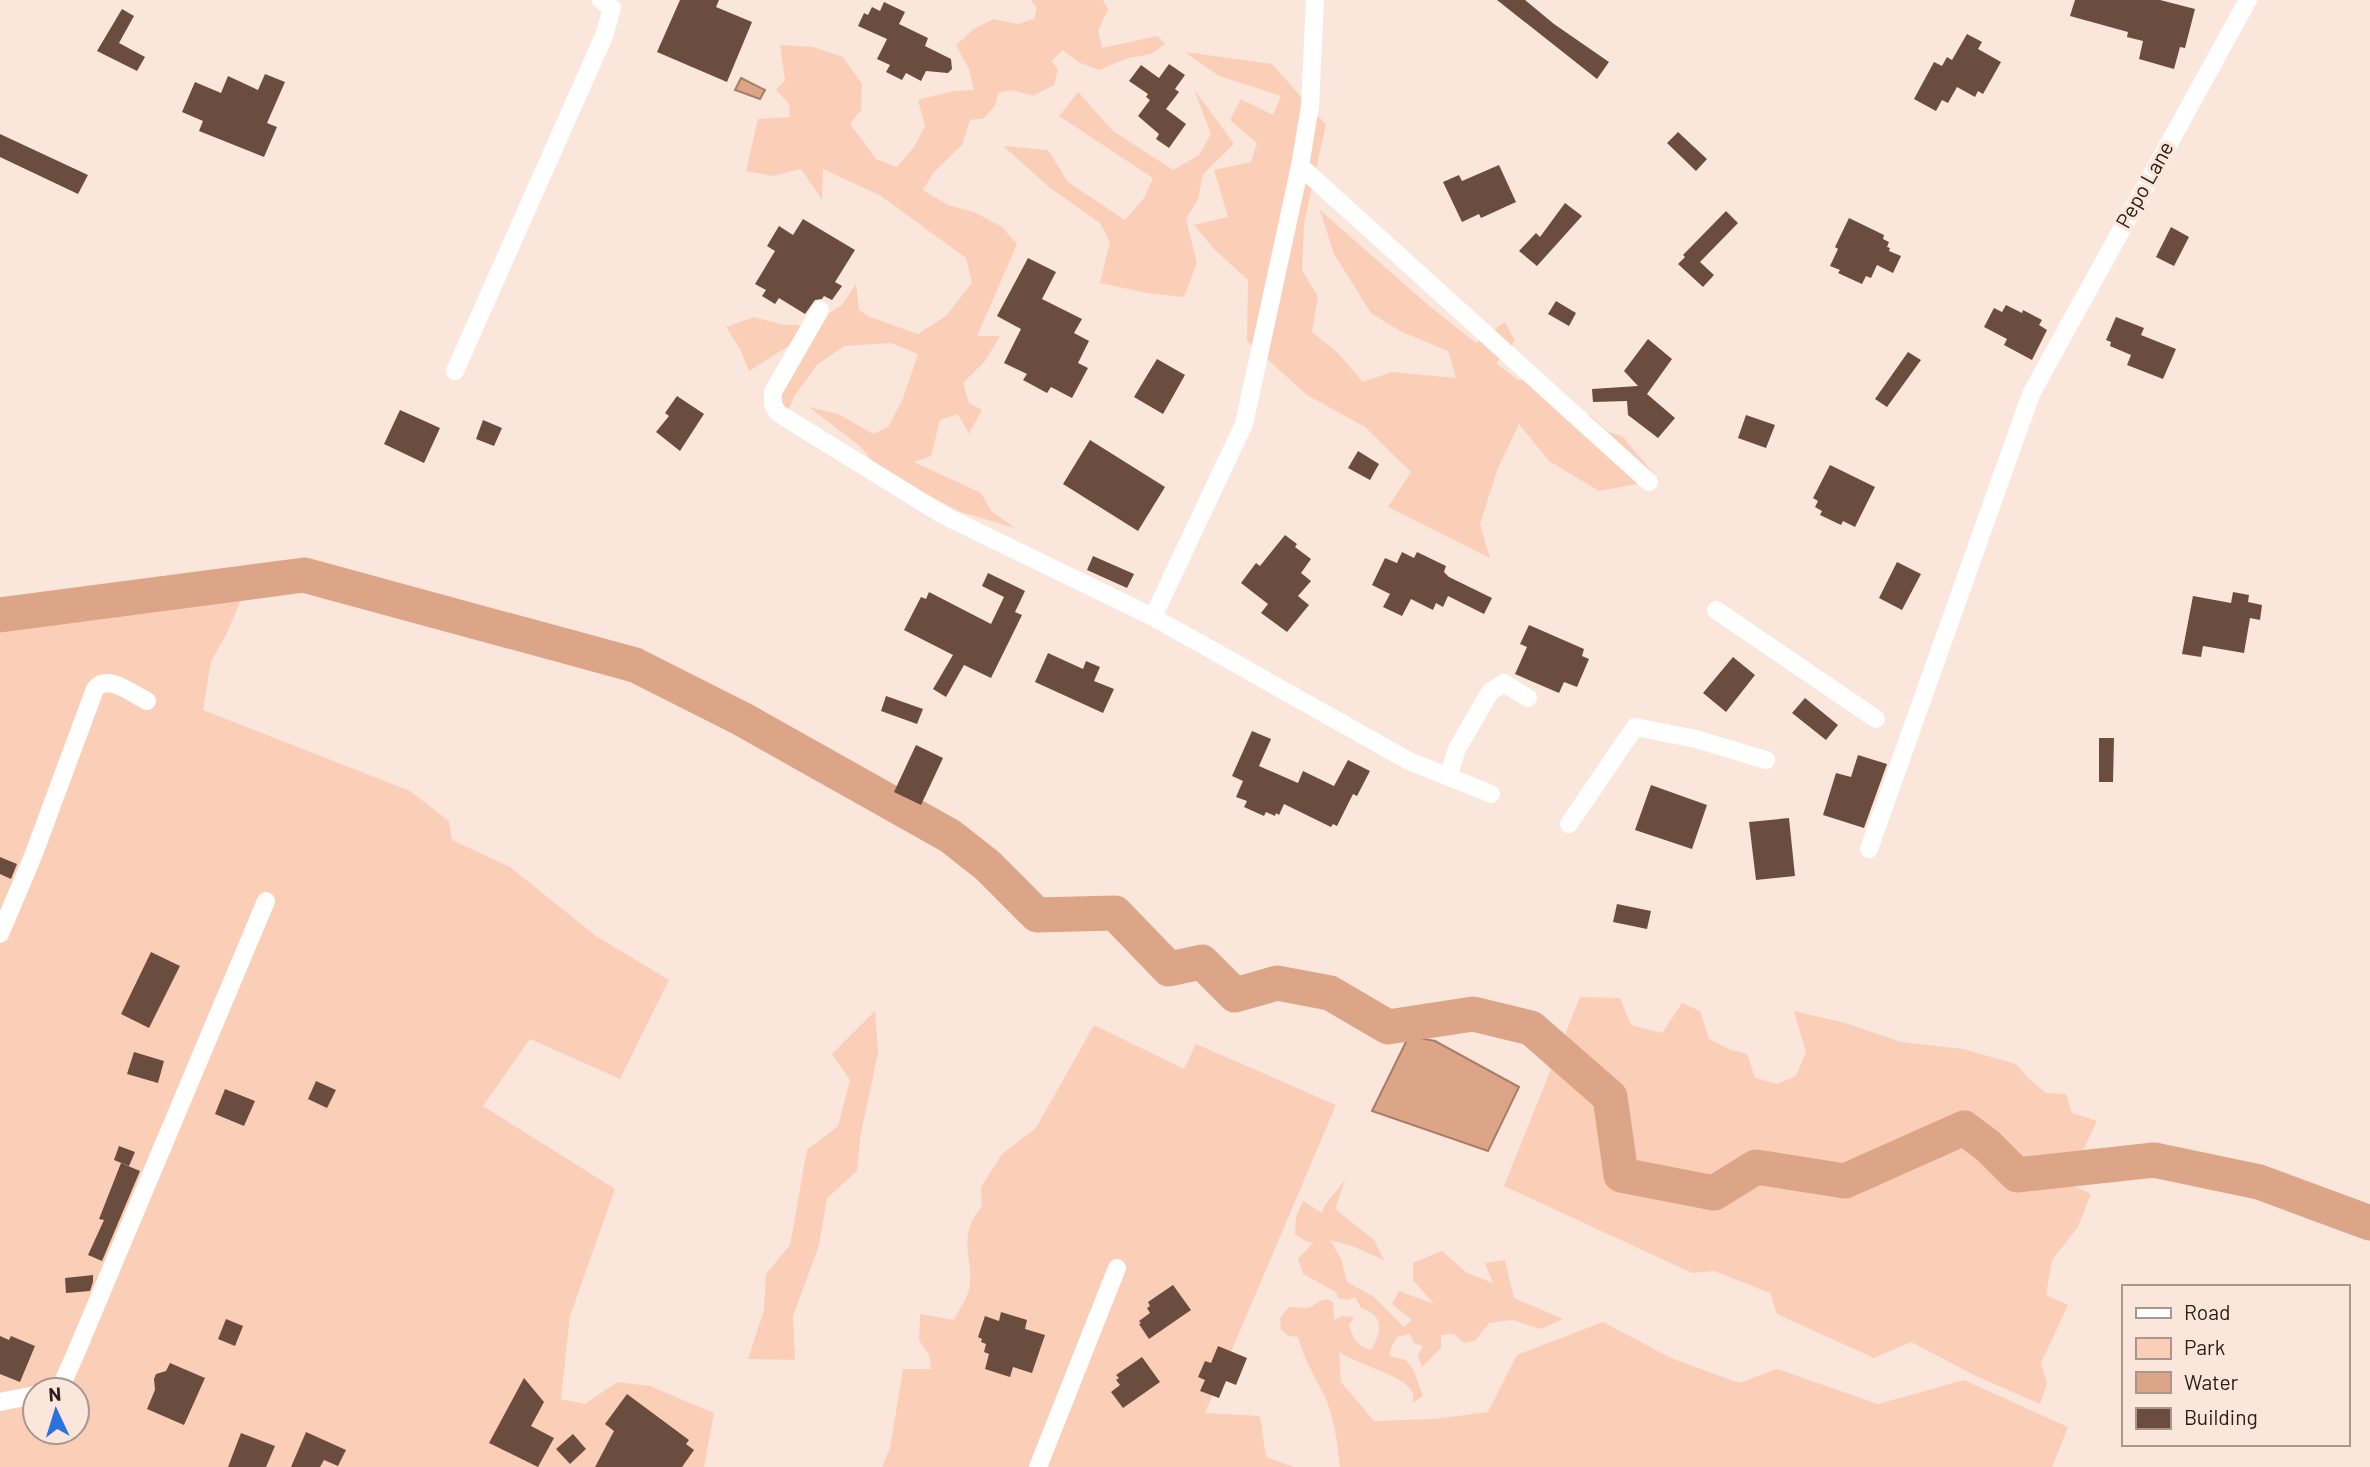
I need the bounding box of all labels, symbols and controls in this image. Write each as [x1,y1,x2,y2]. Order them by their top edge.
street label: Pepo Lane [2110,137,2178,232]
legend [2122,1285,2349,1446]
text: Road [2184,1299,2230,1324]
text: Park [2184,1334,2225,1359]
text: Water [2184,1369,2239,1394]
north arrow [21,1376,91,1446]
text: N [48,1382,62,1405]
text: Building [2184,1404,2258,1429]

